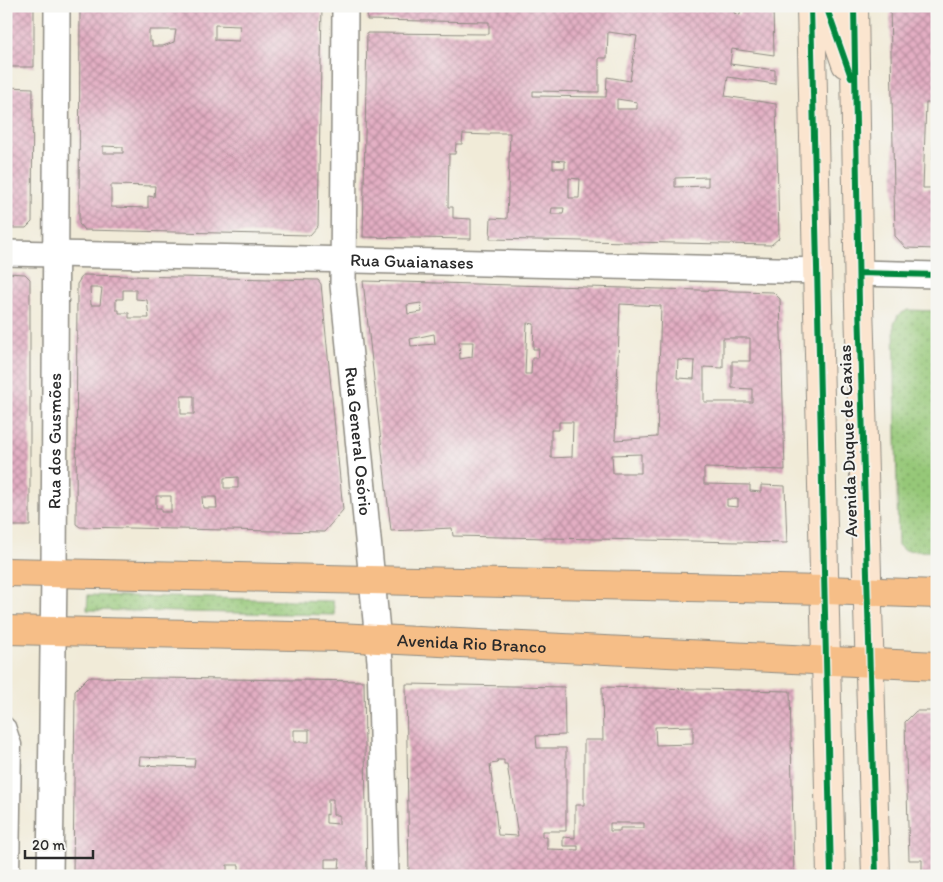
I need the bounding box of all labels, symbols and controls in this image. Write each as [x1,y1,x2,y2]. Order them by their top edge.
street label: Rua Guaianases [350,249,474,274]
street label: Avenida Duque de Caxias [834,344,862,538]
street label: Rua General Osório [340,366,377,517]
street label: Rua dos Gusmões [43,373,66,509]
street label: Avenida Rio Branco [397,629,547,658]
scale bar [25,827,92,859]
text: 20 m [32,836,66,854]

